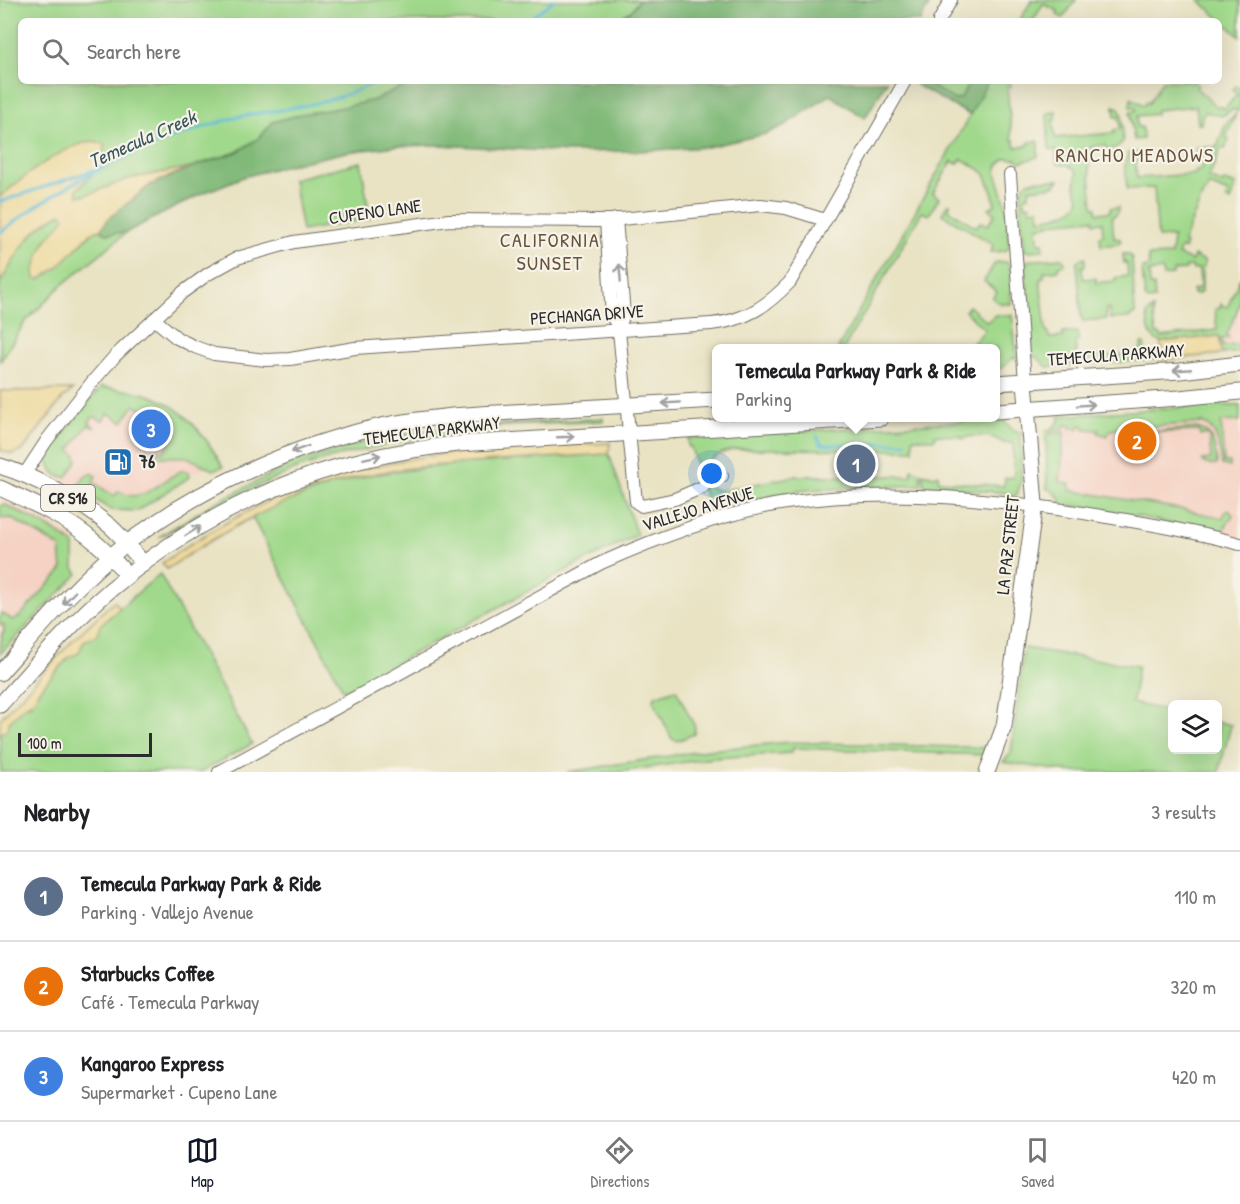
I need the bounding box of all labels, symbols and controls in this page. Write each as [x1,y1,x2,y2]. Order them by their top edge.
search box [18,18,1222,84]
icon: search [39,35,72,68]
text: Search here [87,36,181,66]
water label: Temecula Creek [84,102,201,174]
district label: RANCHO MEADOWS [1055,141,1215,168]
street label: CUPENO LANE [327,193,423,230]
district label: CALIFORNIA SUNSET [500,226,600,276]
one-way arrow [614,263,625,283]
street label: PECHANGA DRIVE [529,298,645,331]
street label: TEMECULA PARKWAY [1047,337,1185,372]
popup [712,344,1000,422]
text: Temecula Parkway Park & Ride [736,355,976,385]
one-way arrow [1172,365,1192,376]
text: Parking [736,385,792,412]
one-way arrow [662,397,682,408]
one-way arrow [1075,399,1095,410]
pin: 3 [132,406,170,452]
street label: TEMECULA PARKWAY [362,410,502,451]
pin: 2 [1118,418,1156,464]
one-way arrow [555,432,575,443]
pin: 1 [836,442,876,486]
one-way arrow [291,445,310,456]
fuel station icon: 76 [102,446,134,478]
place label: 76 [138,449,155,474]
one-way arrow [362,451,381,462]
your location [697,459,726,488]
street label: VALLEJO AVENUE [639,480,757,537]
road number: CR S16 [41,485,95,511]
street label: LA PAZ STREET [990,494,1025,596]
one-way arrow [184,525,201,537]
one-way arrow [61,591,76,606]
map controls [1168,700,1222,754]
button: layers [1168,700,1222,754]
scale bar [18,730,152,758]
text: 100 m [27,732,62,754]
text: Nearby [24,794,90,829]
text: 3 results [1151,798,1216,825]
text: Temecula Parkway Park & Ride [81,868,321,898]
text: 1 [40,883,47,910]
text: 110 m [1174,883,1216,910]
text: Parking · Vallejo Avenue [81,898,254,925]
text: Starbucks Coffee [81,958,215,988]
text: 2 [39,973,48,1000]
text: 320 m [1171,973,1216,1000]
text: Café · Temecula Parkway [81,988,260,1015]
text: Kangaroo Express [81,1048,224,1078]
text: 3 [39,1063,48,1090]
text: 420 m [1172,1063,1216,1090]
text: Supermarket · Cupeno Lane [81,1078,277,1105]
tab: Map [186,1134,219,1192]
tab: Directions [591,1134,649,1192]
tab: Saved [1021,1134,1054,1192]

